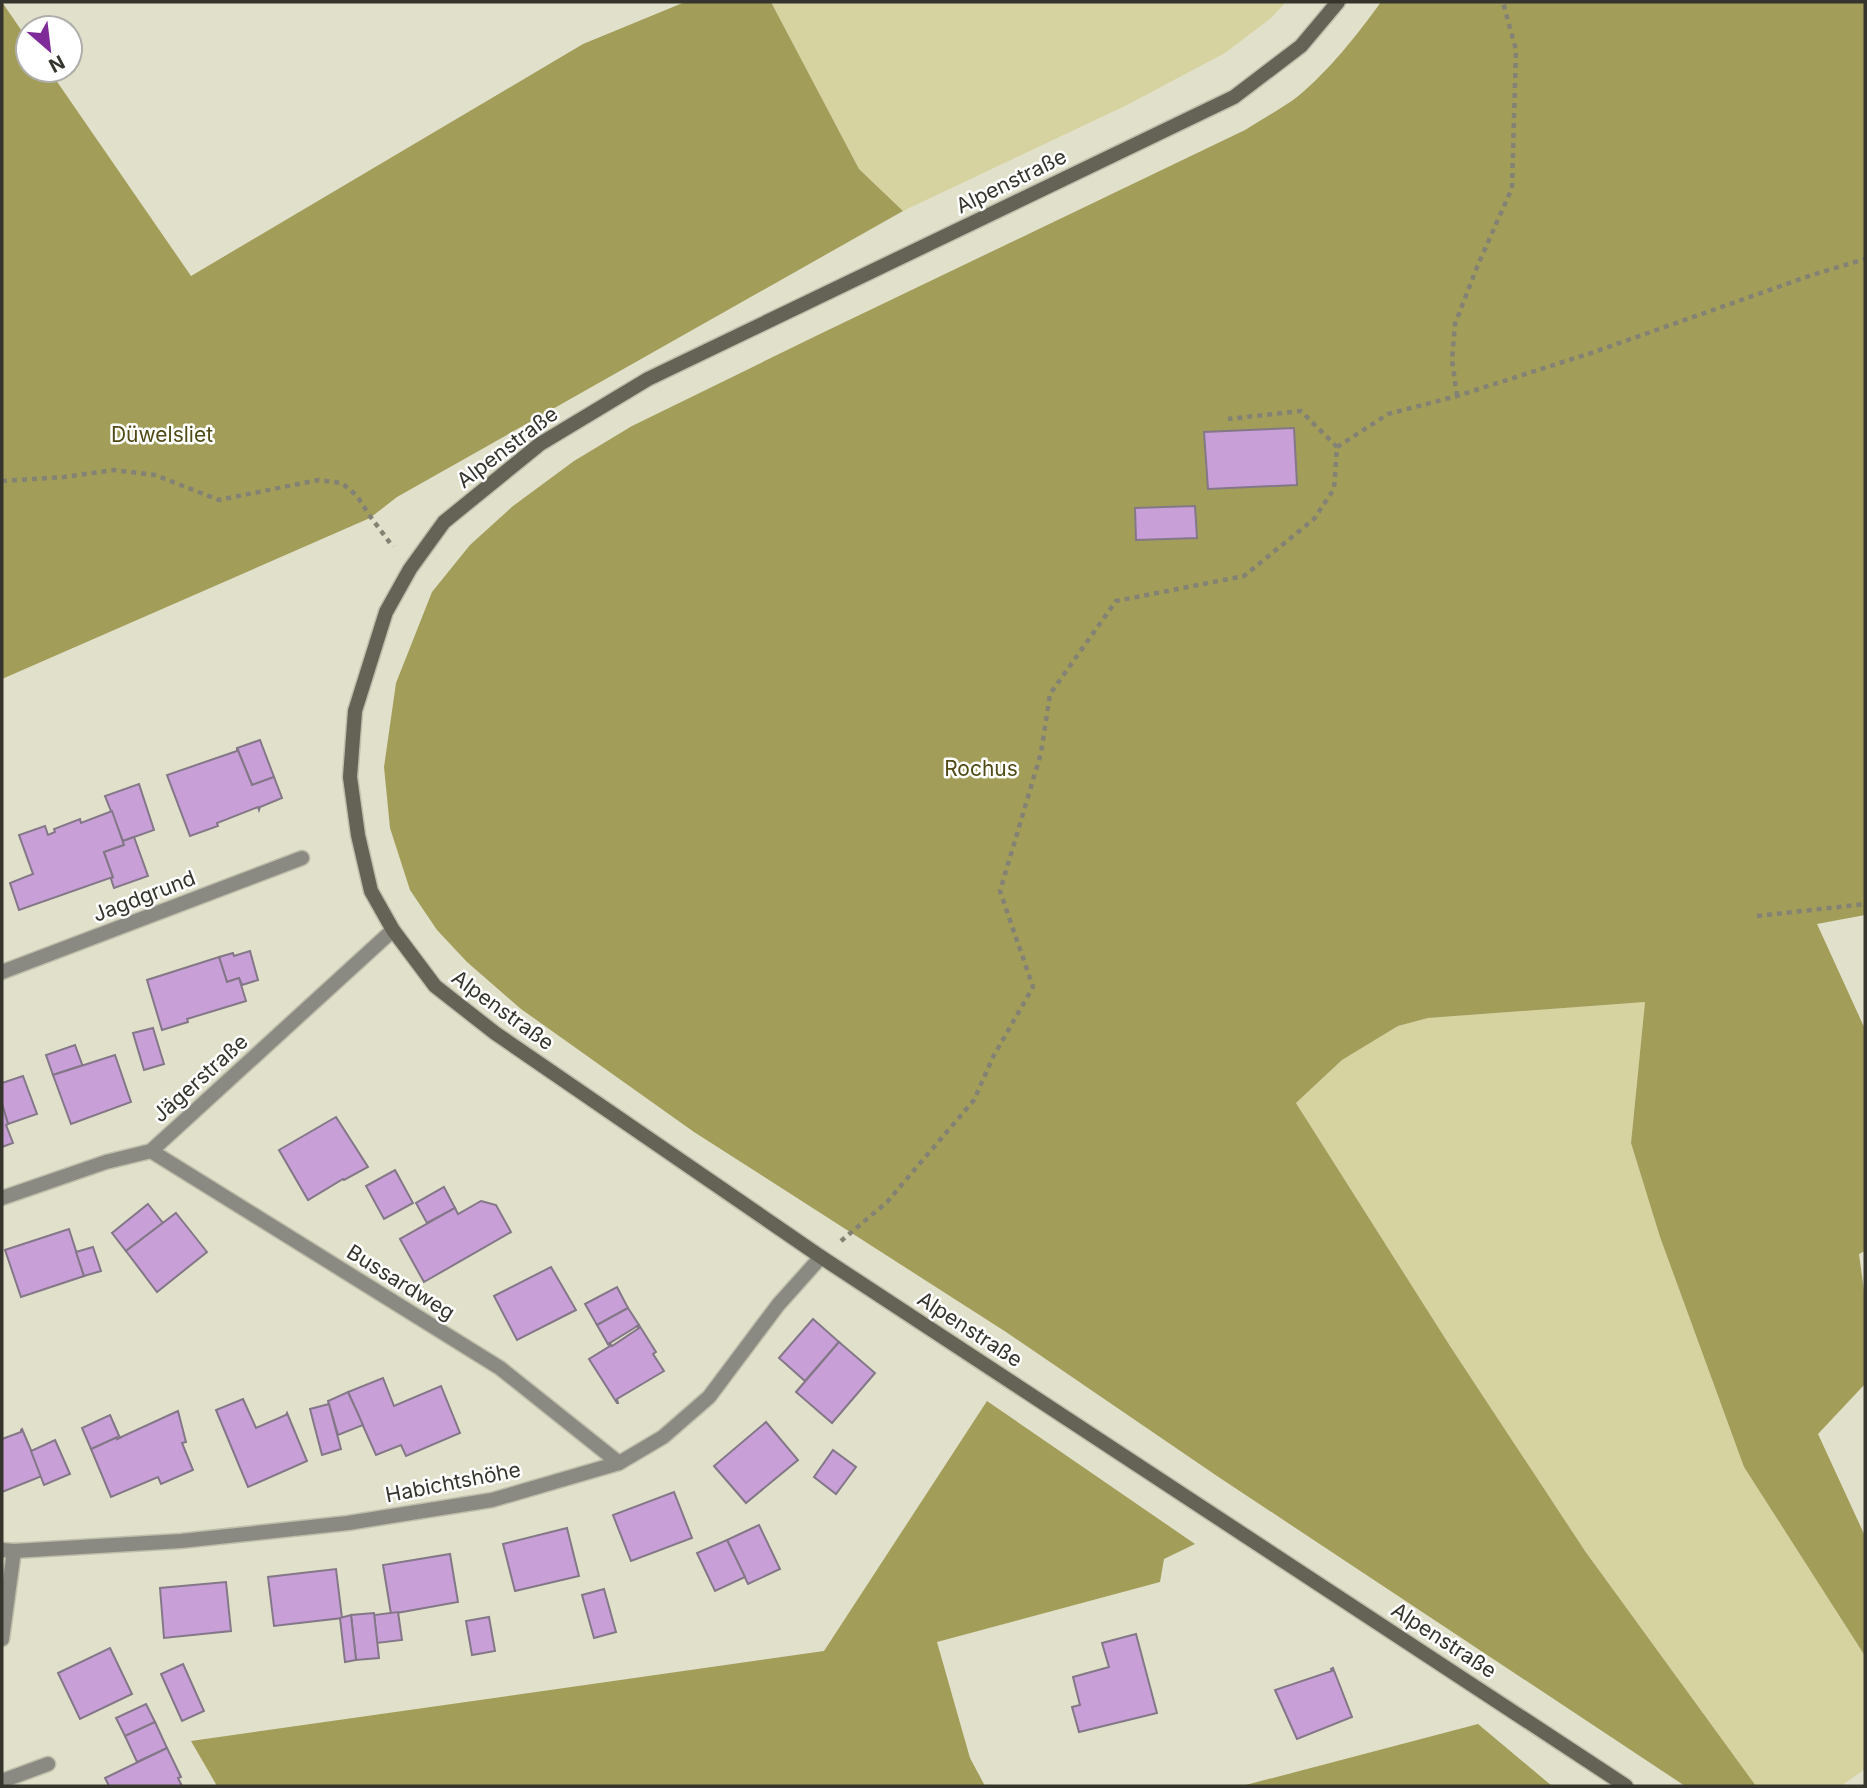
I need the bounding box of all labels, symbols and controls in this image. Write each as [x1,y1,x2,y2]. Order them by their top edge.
north arrow [14,14,84,84]
text: N [45,50,69,77]
street label: Alpenstraße [952,143,1070,219]
street label: Alpenstraße [452,401,562,493]
park label: Düwelsliet [111,422,213,447]
park label: Rochus [944,756,1018,781]
street label: Jagdgrund [89,865,199,927]
street label: Alpenstraße [447,965,559,1055]
street label: Jägerstraße [147,1029,253,1127]
street label: Bussardweg [342,1239,460,1325]
street label: Alpenstraße [913,1286,1027,1372]
street label: Habichtshöhe [383,1457,523,1507]
street label: Alpenstraße [1387,1597,1501,1683]

